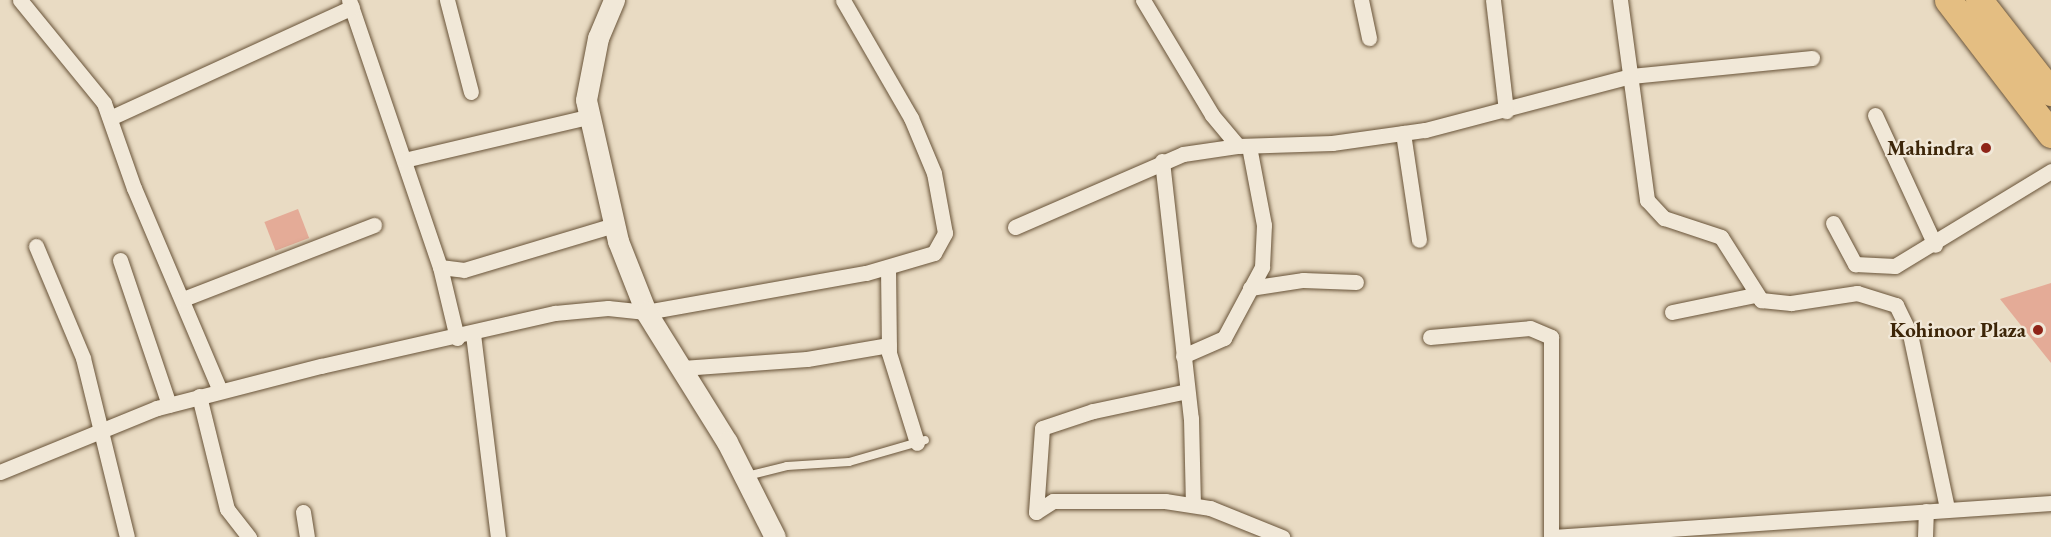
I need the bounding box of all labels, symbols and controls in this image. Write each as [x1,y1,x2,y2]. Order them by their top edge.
place label: Mahindra [1887,135,1974,161]
marker: Mahindra [1979,141,1993,155]
place label: Kohinoor Plaza [1890,317,2026,343]
marker: Kohinoor Plaza [2031,323,2045,337]

